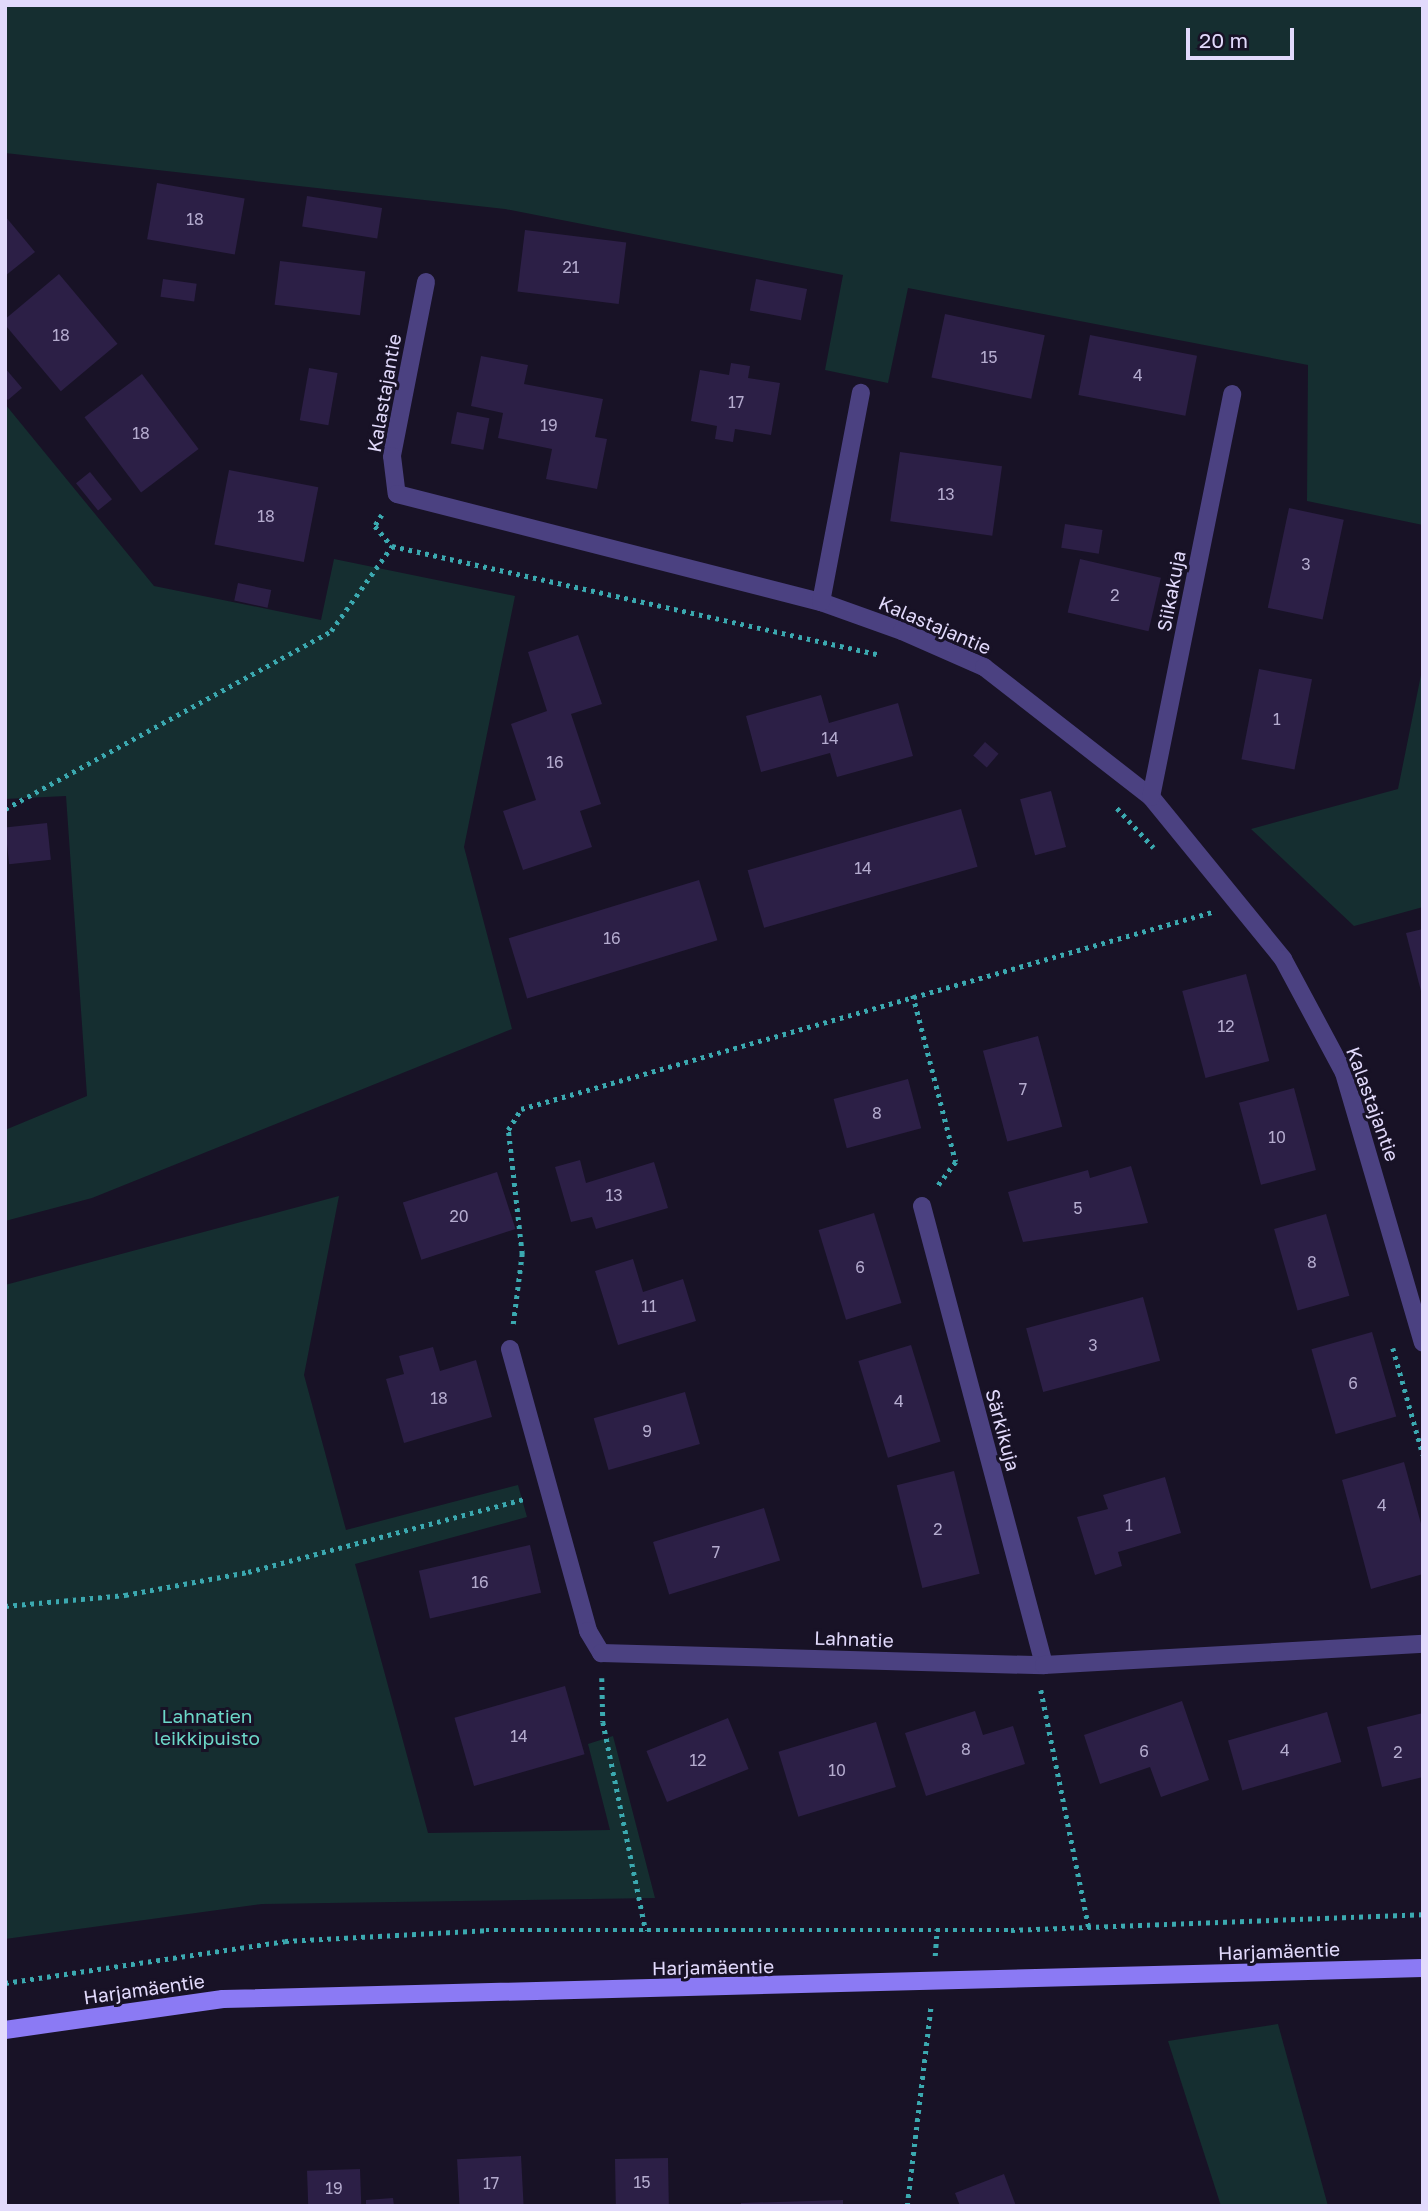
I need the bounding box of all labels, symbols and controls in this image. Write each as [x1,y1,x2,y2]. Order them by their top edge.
scale bar [1190,14,1298,58]
text: 20 m [1199,27,1248,53]
house number: 18 [186,209,204,229]
house number: 21 [562,257,580,277]
house number: 18 [52,325,70,345]
street label: Kalastajantie [362,332,406,454]
house number: 15 [980,347,998,367]
house number: 4 [1133,365,1143,385]
house number: 17 [728,392,744,412]
house number: 19 [540,415,558,435]
house number: 18 [132,423,150,443]
house number: 13 [937,484,955,504]
house number: 18 [257,506,275,526]
street label: Siikakuja [1152,549,1190,633]
house number: 3 [1301,554,1311,574]
house number: 2 [1110,585,1120,605]
street label: Kalastajantie [875,591,995,659]
house number: 1 [1273,709,1281,729]
house number: 14 [821,728,839,748]
house number: 16 [546,752,564,772]
house number: 14 [854,858,872,878]
house number: 16 [603,928,621,948]
house number: 12 [1217,1016,1235,1036]
street label: Kalastajantie [1342,1044,1404,1164]
house number: 7 [1019,1079,1027,1099]
house number: 8 [872,1103,882,1123]
house number: 10 [1268,1127,1286,1147]
house number: 13 [605,1185,623,1205]
house number: 5 [1073,1198,1083,1218]
house number: 20 [449,1206,469,1226]
house number: 8 [1307,1252,1317,1272]
house number: 6 [855,1257,865,1277]
house number: 11 [641,1296,657,1316]
house number: 3 [1088,1335,1098,1355]
house number: 6 [1348,1373,1358,1393]
street label: Särkikuja [981,1386,1025,1474]
house number: 18 [430,1388,448,1408]
house number: 4 [894,1391,904,1411]
house number: 9 [642,1421,652,1441]
house number: 4 [1377,1495,1387,1515]
house number: 1 [1125,1515,1133,1535]
house number: 2 [933,1519,943,1539]
house number: 7 [712,1542,720,1562]
house number: 16 [471,1572,489,1592]
street label: Lahnatie [814,1626,894,1652]
park label: Lahnatien leikkipuisto [154,1705,260,1749]
house number: 14 [510,1726,528,1746]
house number: 8 [961,1739,971,1759]
house number: 4 [1280,1740,1290,1760]
house number: 6 [1139,1741,1149,1761]
house number: 2 [1393,1742,1403,1762]
house number: 12 [689,1750,707,1770]
house number: 10 [828,1760,846,1780]
street label: Harjamäentie [1218,1937,1340,1965]
street label: Harjamäentie [652,1955,774,1979]
street label: Harjamäentie [82,1969,206,2009]
house number: 15 [633,2172,651,2192]
house number: 17 [483,2173,499,2193]
house number: 19 [325,2178,343,2198]

